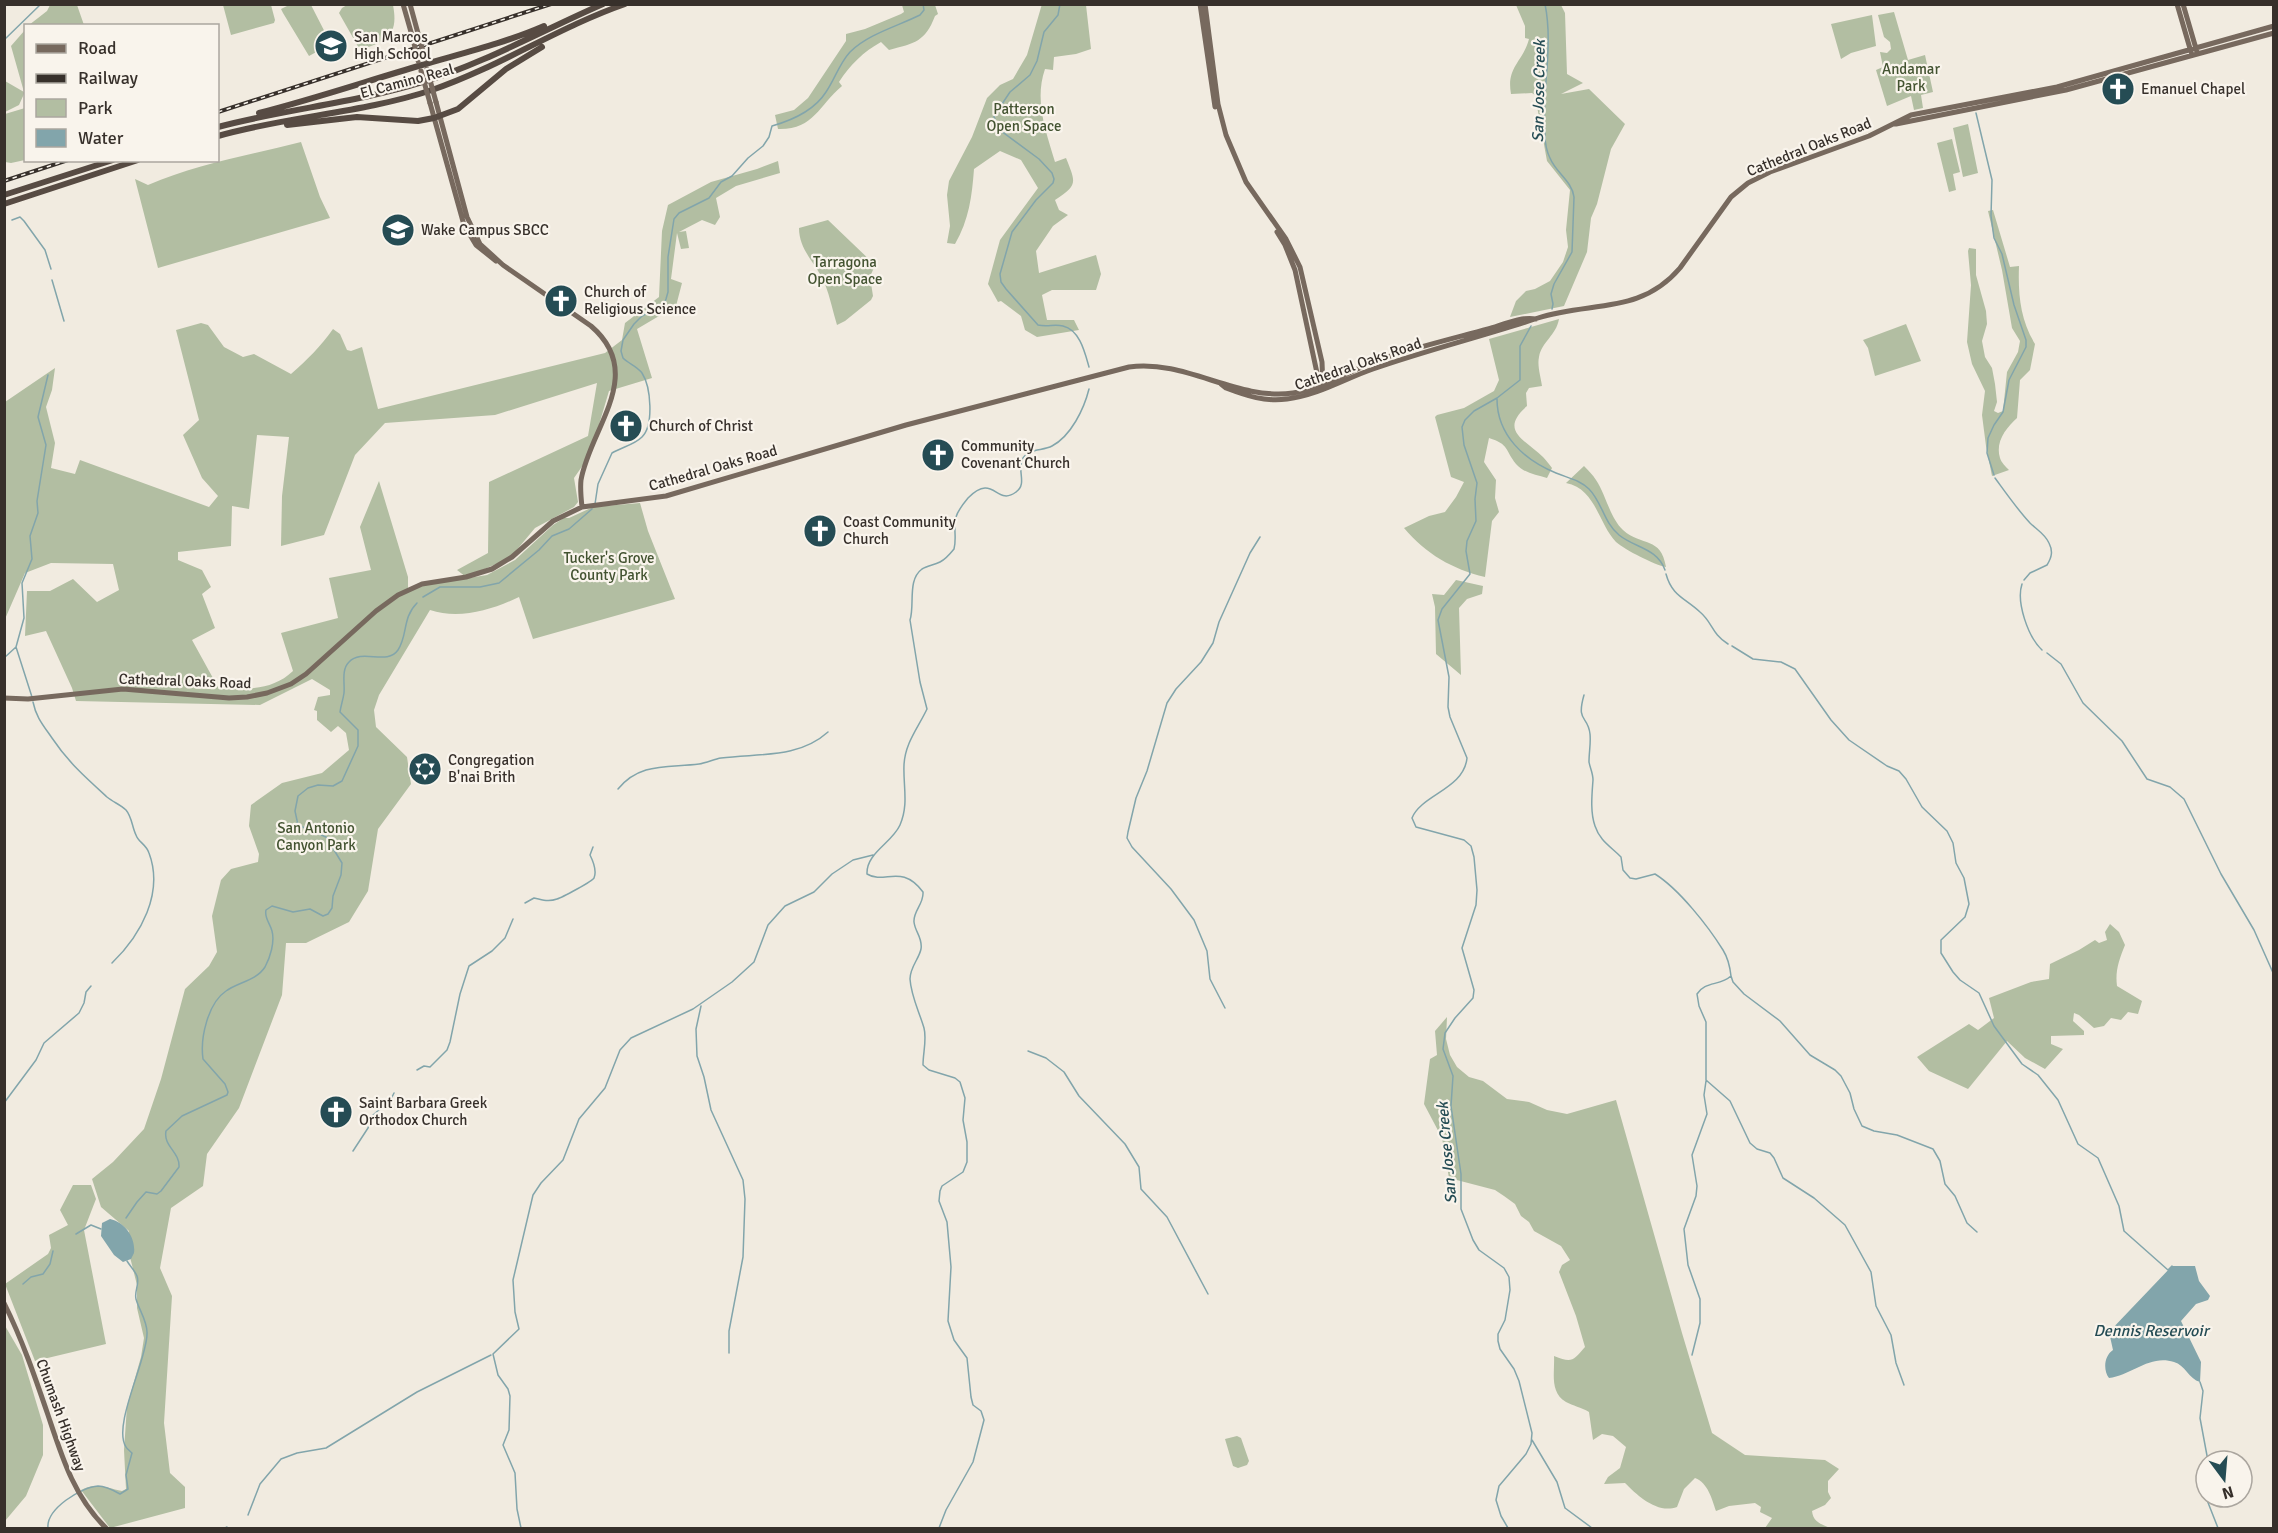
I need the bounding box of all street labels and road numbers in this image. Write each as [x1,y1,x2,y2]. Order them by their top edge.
street label: El Camino Real [358,60,456,102]
street label: Cathedral Oaks Road [1744,114,1874,180]
street label: Cathedral Oaks Road [1292,334,1424,394]
street label: Cathedral Oaks Road [647,441,779,495]
street label: Cathedral Oaks Road [118,670,252,692]
street label: Chumash Highway [32,1356,90,1474]

